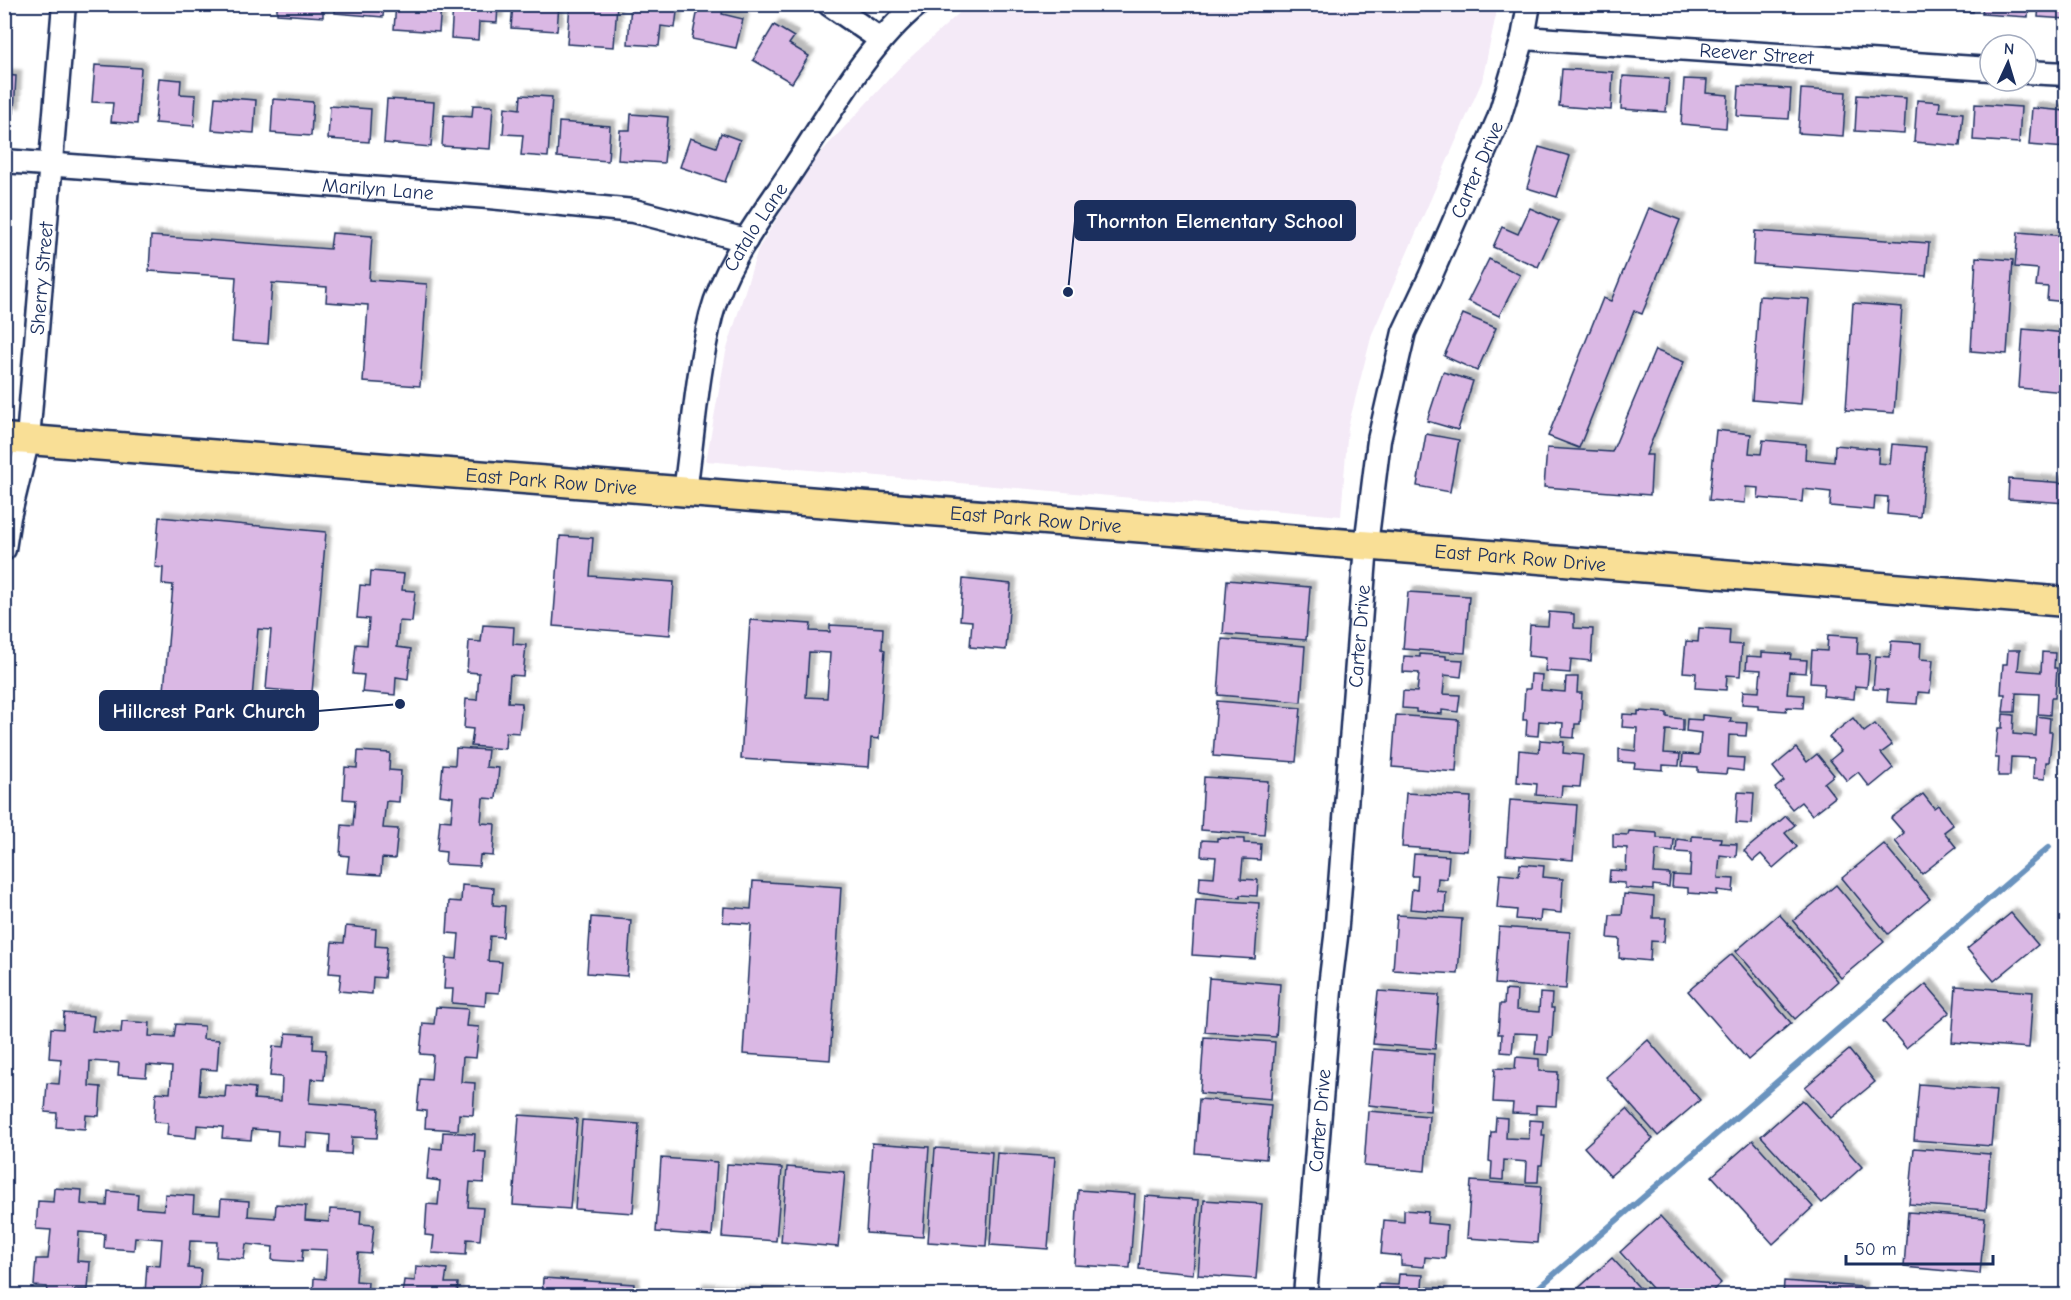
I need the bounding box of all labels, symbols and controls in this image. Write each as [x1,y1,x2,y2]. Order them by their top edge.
north arrow [1978,33,2038,93]
street label: Reever Street [1699,39,1816,69]
text: N [2003,40,2015,58]
street label: Carter Drive [1446,118,1508,222]
street label: Marilyn Lane [321,174,435,205]
street label: Catalo Lane [719,178,793,275]
callout: Thornton Elementary School [1075,201,1355,240]
text: Thornton Elementary School [1087,209,1343,233]
street label: Sherry Street [26,219,58,336]
street label: East Park Row Drive [465,463,638,500]
street label: East Park Row Drive [949,502,1122,538]
street label: East Park Row Drive [1434,540,1607,576]
street label: Carter Drive [1344,584,1375,689]
callout: Hillcrest Park Church [100,691,318,730]
text: Hillcrest Park Church [112,699,306,723]
street label: Carter Drive [1304,1068,1336,1173]
scale bar [1846,1228,1993,1266]
text: 50 m [1855,1239,1897,1260]

